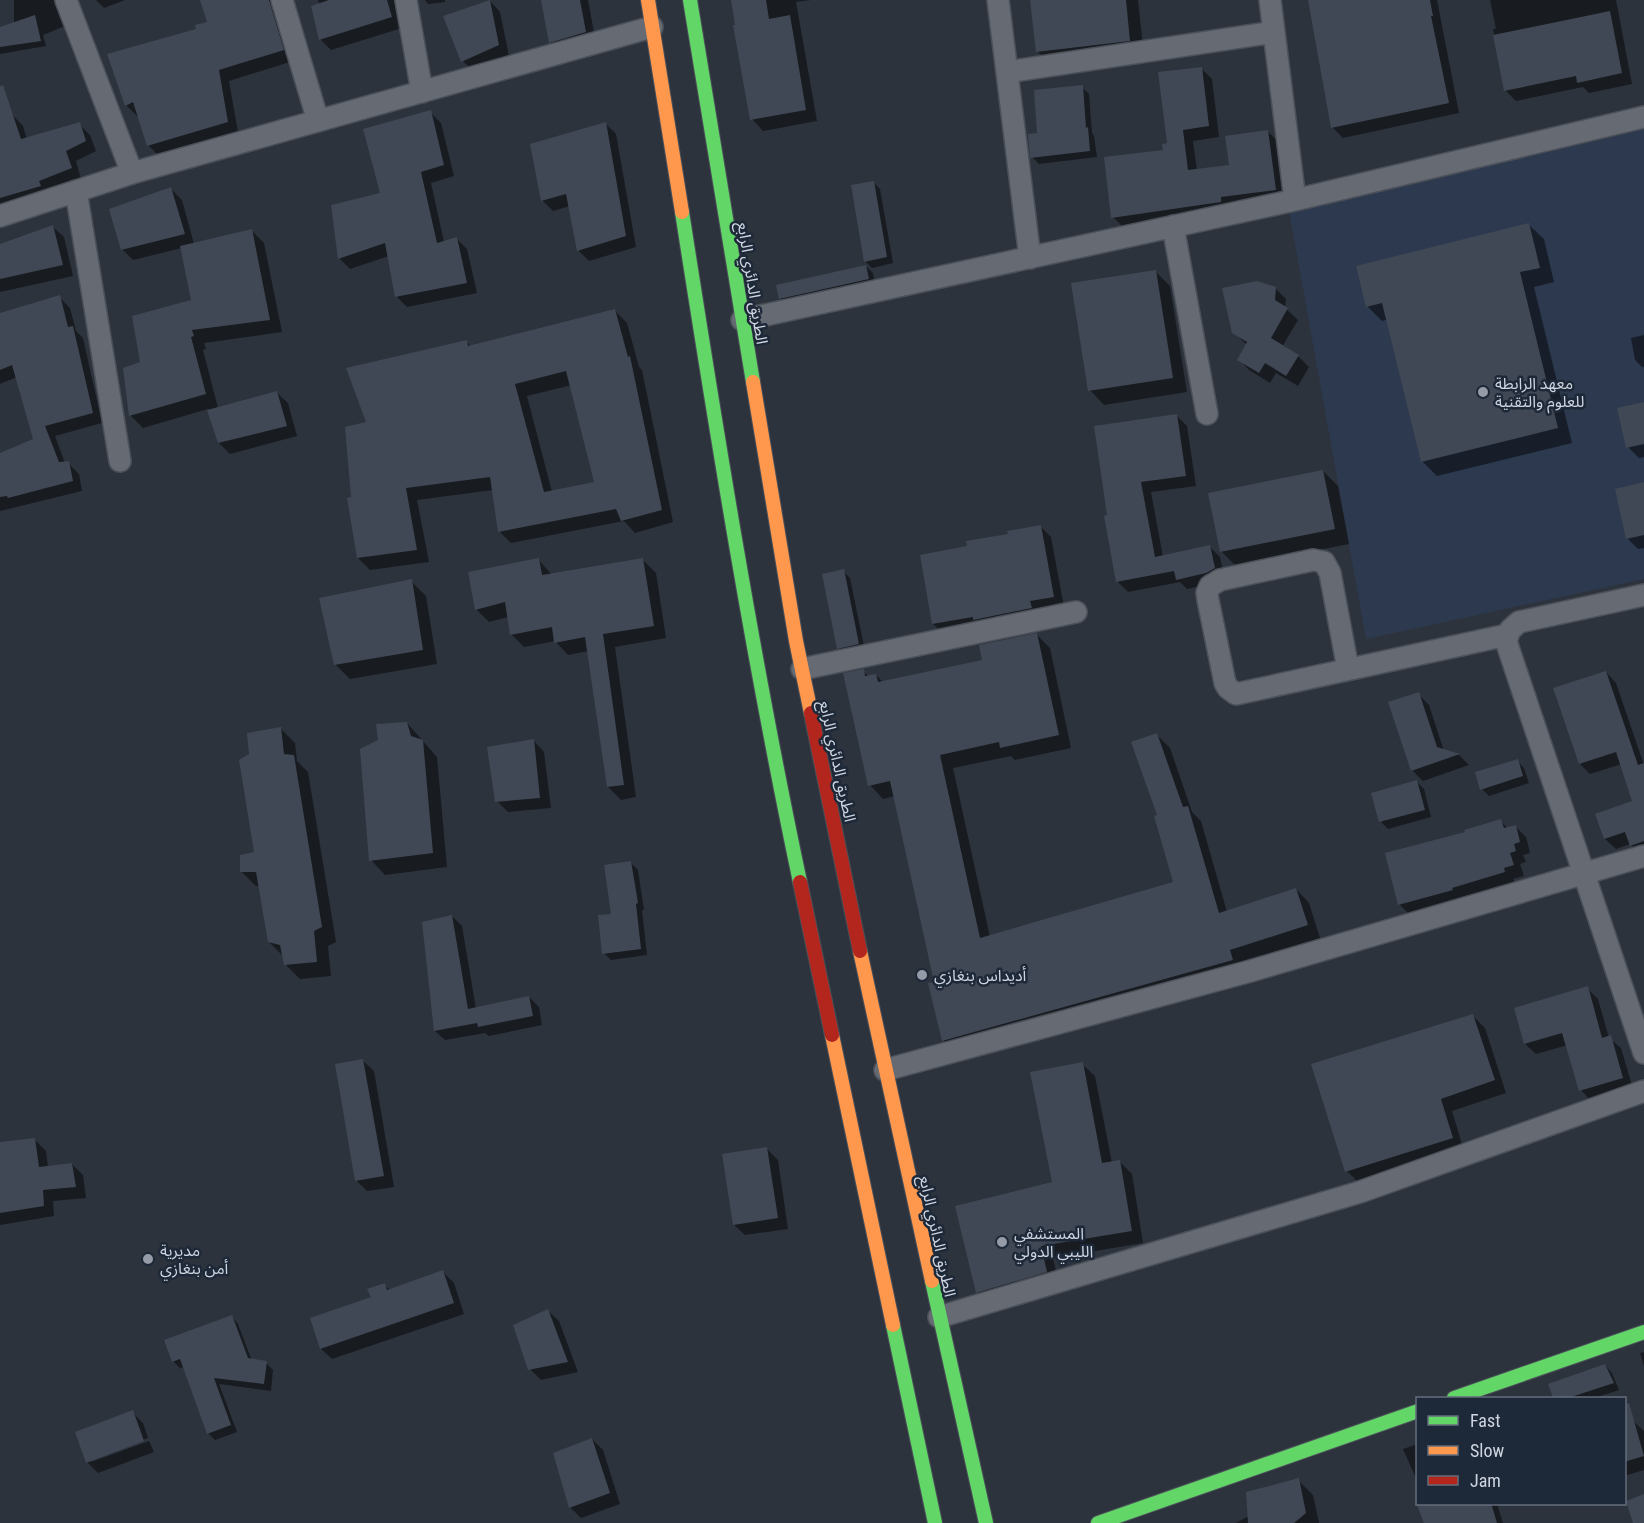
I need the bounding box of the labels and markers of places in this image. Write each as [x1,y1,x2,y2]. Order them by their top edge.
place label: معهد الرابطة للعلوم والتقنية [1495,374,1584,414]
marker: معهد الرابطة للعلوم والتقنية [1476,385,1490,399]
place label: أديداس بنغازي [934,966,1026,988]
marker: أديداس بنغازي [915,968,929,982]
place label: المستشفي الليبي الدولي [1014,1224,1093,1264]
marker: المستشفي الليبي الدولي [995,1235,1009,1249]
place label: مديرية أمن بنغازي [160,1241,228,1281]
marker: مديرية أمن بنغازي [141,1252,155,1266]

